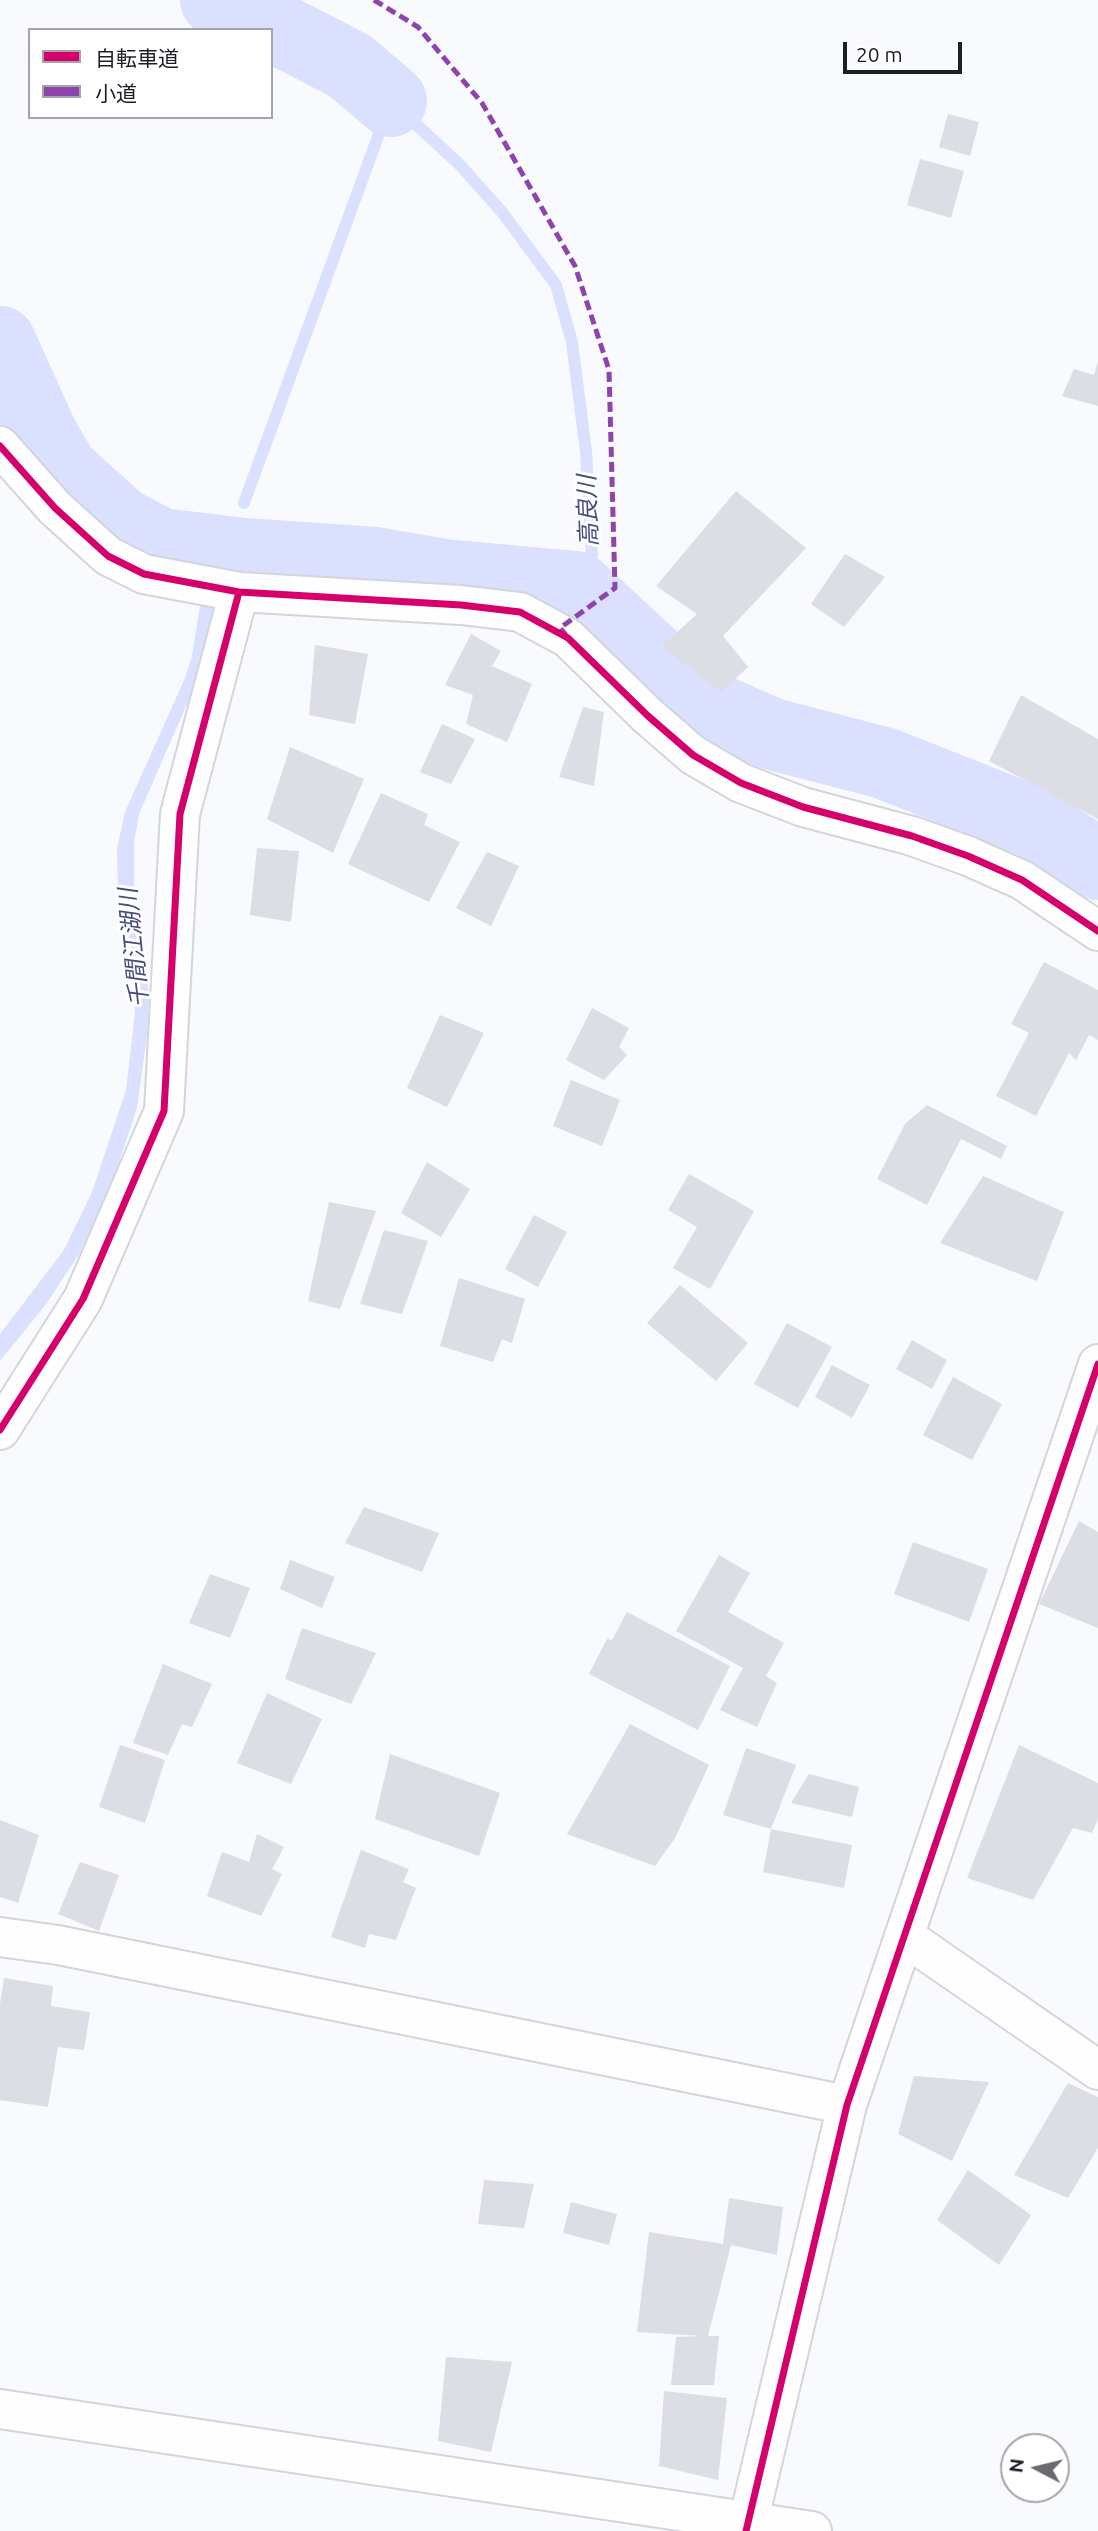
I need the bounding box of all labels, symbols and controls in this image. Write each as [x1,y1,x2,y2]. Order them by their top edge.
legend [28,28,273,119]
scale bar [846,28,965,72]
text: 20 m [856,42,903,66]
text: 自転車道 [95,46,179,70]
text: 小道 [95,81,137,105]
water label: 高良川 [572,475,604,547]
water label: 千間江湖川 [113,887,155,1009]
north arrow [1000,2433,1070,2503]
text: N [1004,2457,1028,2474]

